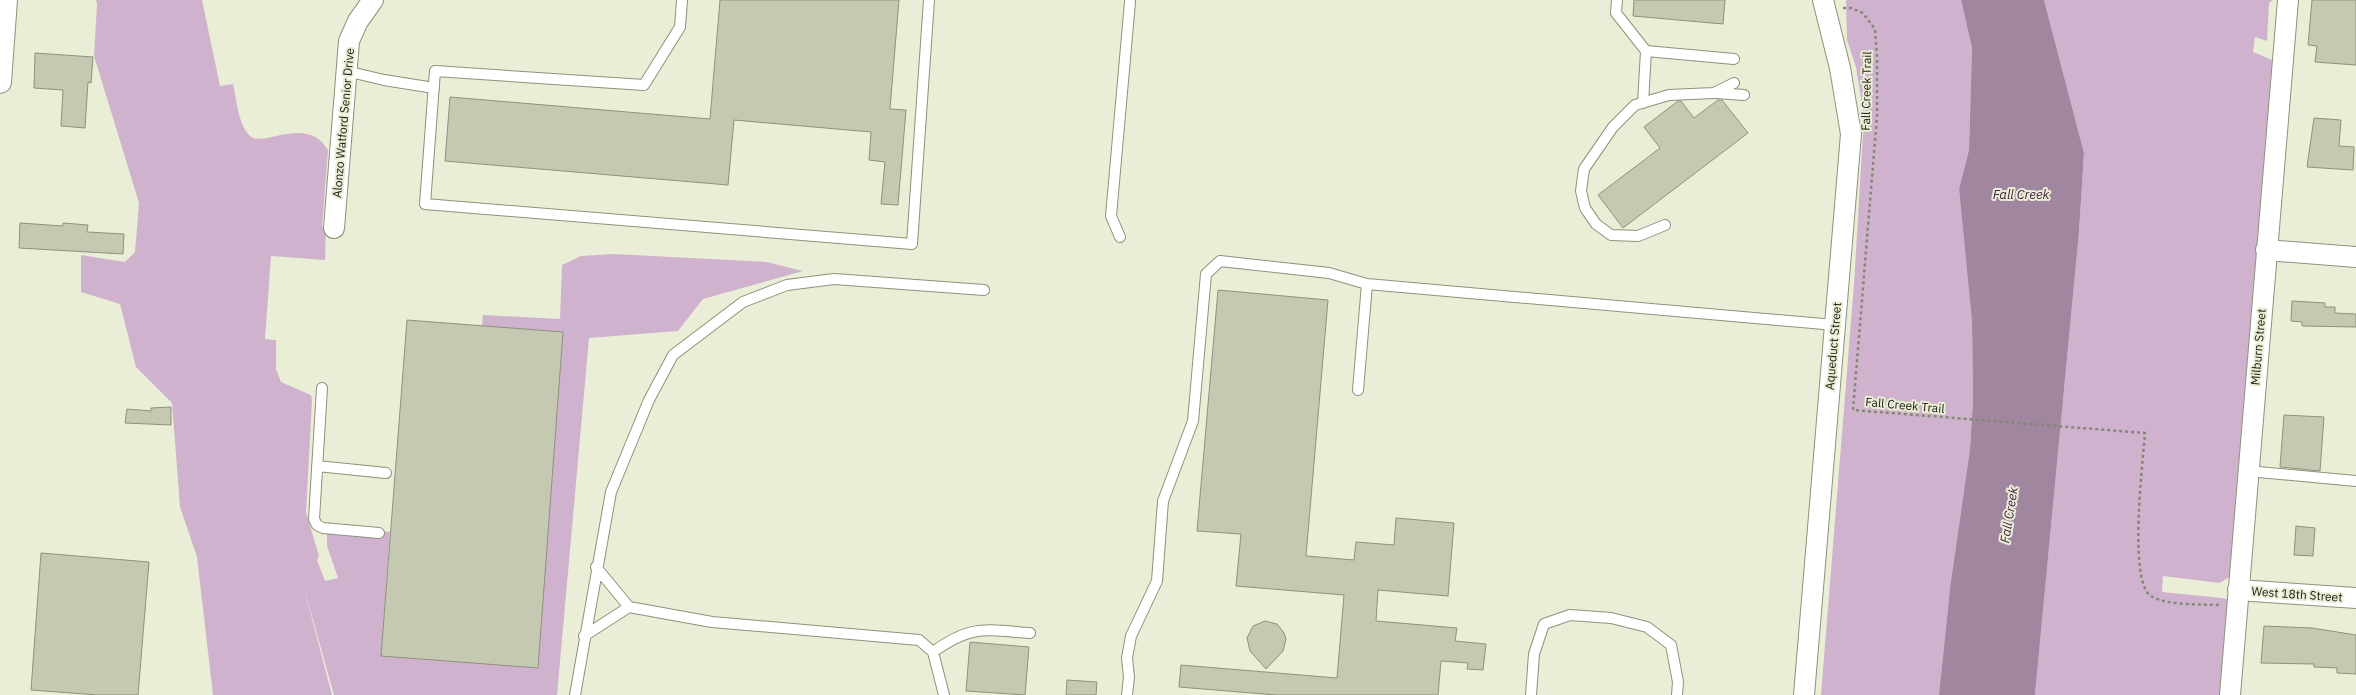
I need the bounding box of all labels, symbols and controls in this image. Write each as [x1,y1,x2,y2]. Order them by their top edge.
street label: Alonzo Watford Senior Drive [329,47,357,199]
street label: Fall Creek Trail [1858,51,1874,131]
water label: Fall Creek [1993,186,2050,203]
street label: Aqueduct Street [1822,302,1844,390]
street label: Milburn Street [2247,308,2269,386]
street label: Fall Creek Trail [1865,394,1945,416]
water label: Fall Creek [1996,485,2022,544]
street label: West 18th Street [2251,583,2343,605]

